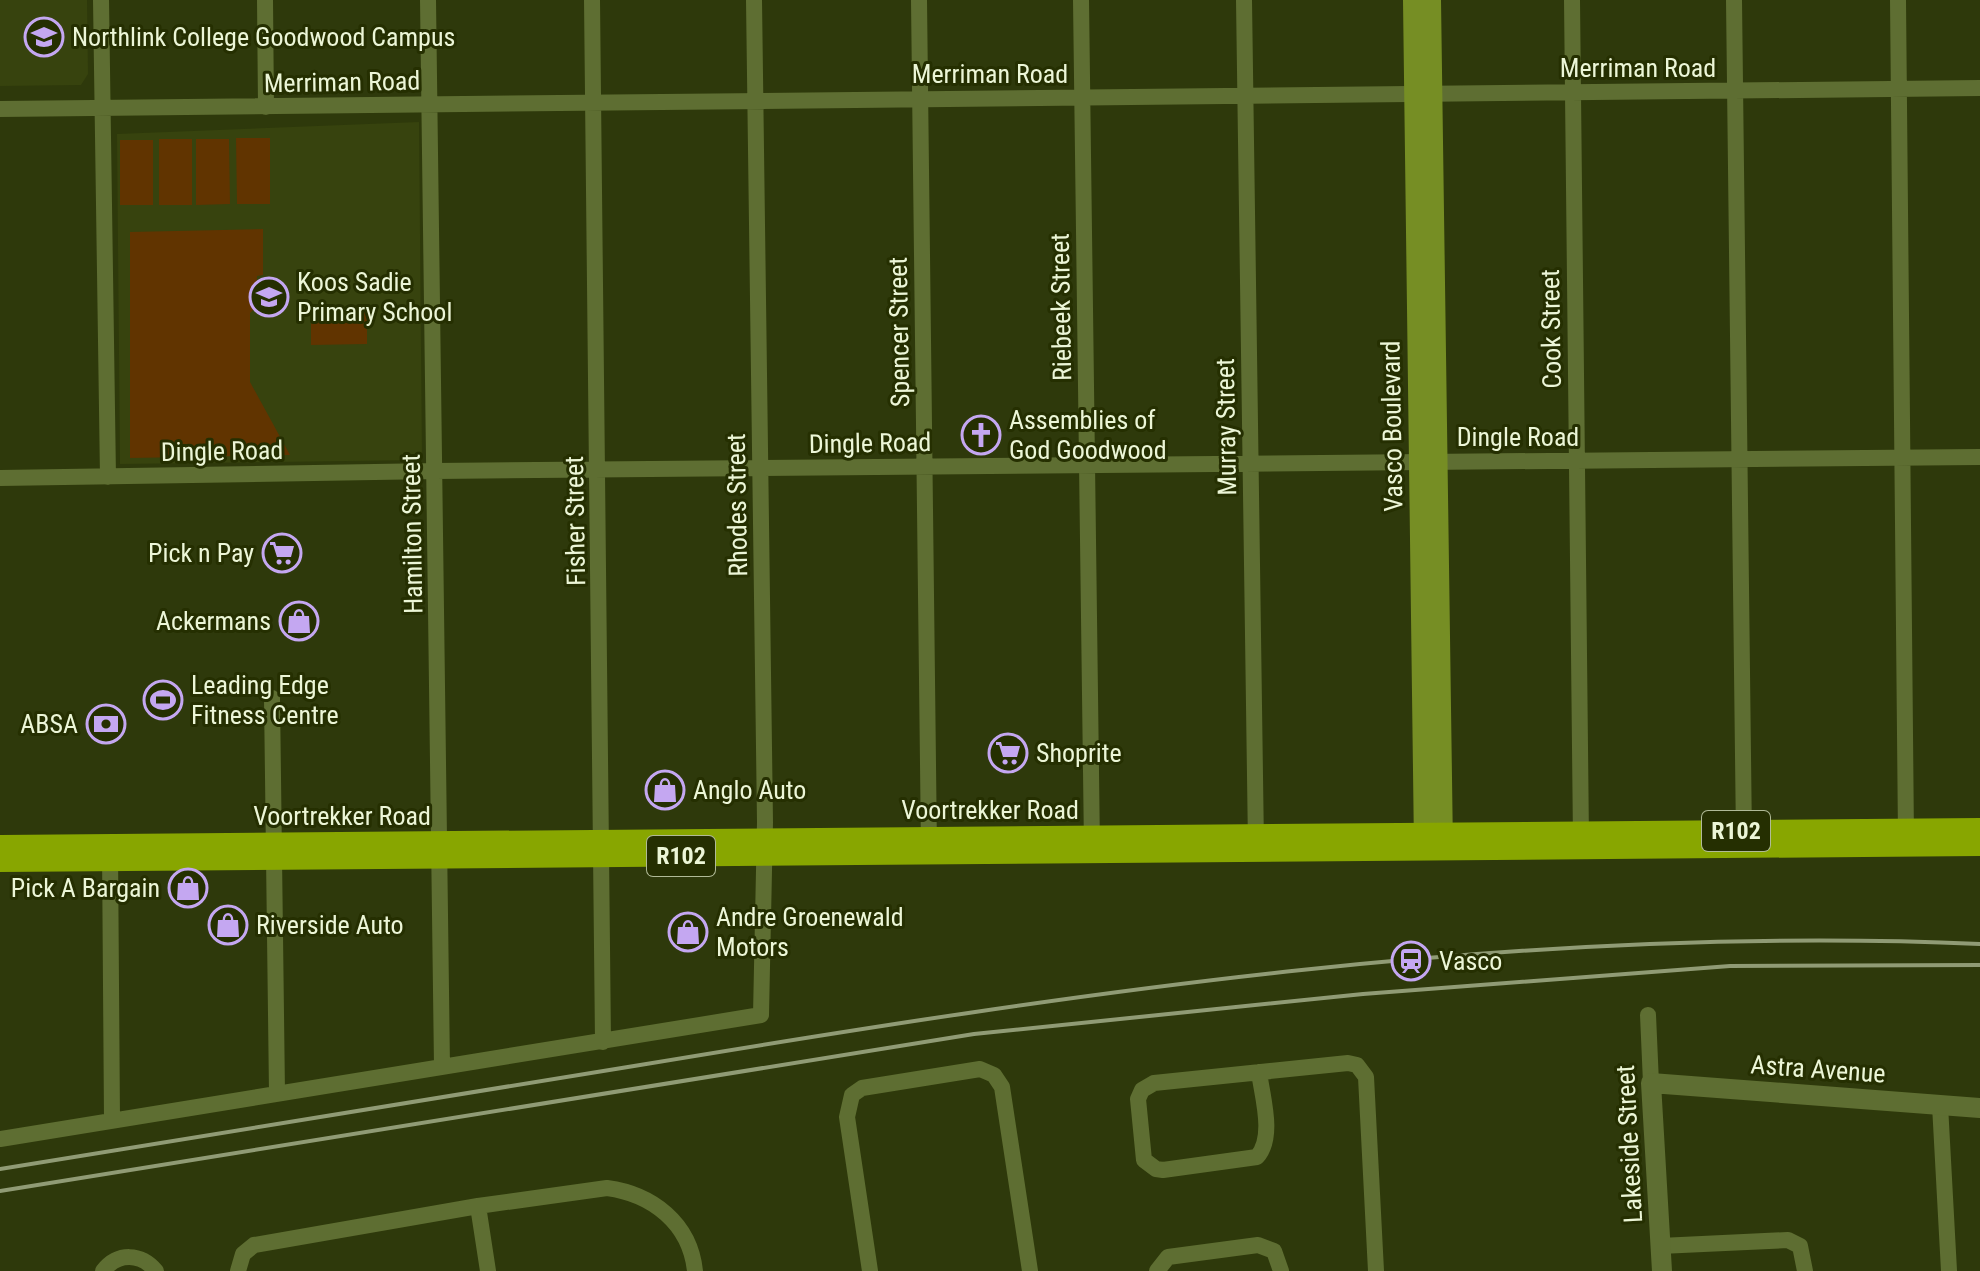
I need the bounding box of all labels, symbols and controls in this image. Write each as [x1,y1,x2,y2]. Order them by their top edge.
school or university icon: Northlink College Goodwood Campus [23,16,65,58]
place label: Northlink College Goodwood Campus [72,22,455,52]
street label: Merriman Road [1560,53,1716,83]
street label: Merriman Road [912,59,1068,89]
street label: Merriman Road [264,66,420,98]
street label: Riebeek Street [1045,233,1077,381]
street label: Spencer Street [883,257,915,407]
place label: Koos Sadie Primary School [297,267,452,327]
street label: Cook Street [1535,269,1567,389]
school or university icon: Koos Sadie Primary School [248,276,290,318]
street label: Vasco Boulevard [1376,340,1408,512]
street label: Murray Street [1210,358,1242,496]
place label: Assemblies of God Goodwood [1009,405,1167,465]
church icon: Assemblies of God Goodwood [960,414,1002,456]
street label: Dingle Road [1457,422,1579,452]
street label: Dingle Road [808,427,932,459]
street label: Rhodes Street [721,433,753,577]
street label: Dingle Road [160,435,284,467]
street label: Hamilton Street [396,454,428,614]
street label: Fisher Street [559,456,591,586]
supermarket icon: Pick n Pay [261,532,303,574]
place label: Pick n Pay [148,538,254,568]
shop icon: Ackermans [278,600,320,642]
place label: Ackermans [156,606,271,636]
place label: Leading Edge Fitness Centre [191,670,339,730]
sports icon: Leading Edge Fitness Centre [142,679,184,721]
bank icon: ABSA [85,703,127,745]
place label: ABSA [20,709,78,739]
supermarket icon: Shoprite [987,732,1029,774]
place label: Shoprite [1036,738,1122,768]
shop icon: Anglo Auto [644,769,686,811]
place label: Anglo Auto [693,775,806,805]
street label: Voortrekker Road [901,795,1079,825]
street label: Voortrekker Road [253,801,431,831]
road number: R102 [1702,811,1770,851]
road number: R102 [647,836,715,876]
shop icon: Pick A Bargain [167,867,209,909]
place label: Pick A Bargain [11,873,160,903]
place label: Andre Groenewald Motors [716,902,904,962]
shop icon: Riverside Auto [207,904,249,946]
place label: Riverside Auto [256,910,404,940]
shop icon: Andre Groenewald Motors [667,911,709,953]
station icon: Vasco [1390,940,1432,982]
place label: Vasco [1439,946,1502,976]
street label: Astra Avenue [1750,1049,1886,1089]
street label: Lakeside Street [1610,1064,1648,1224]

